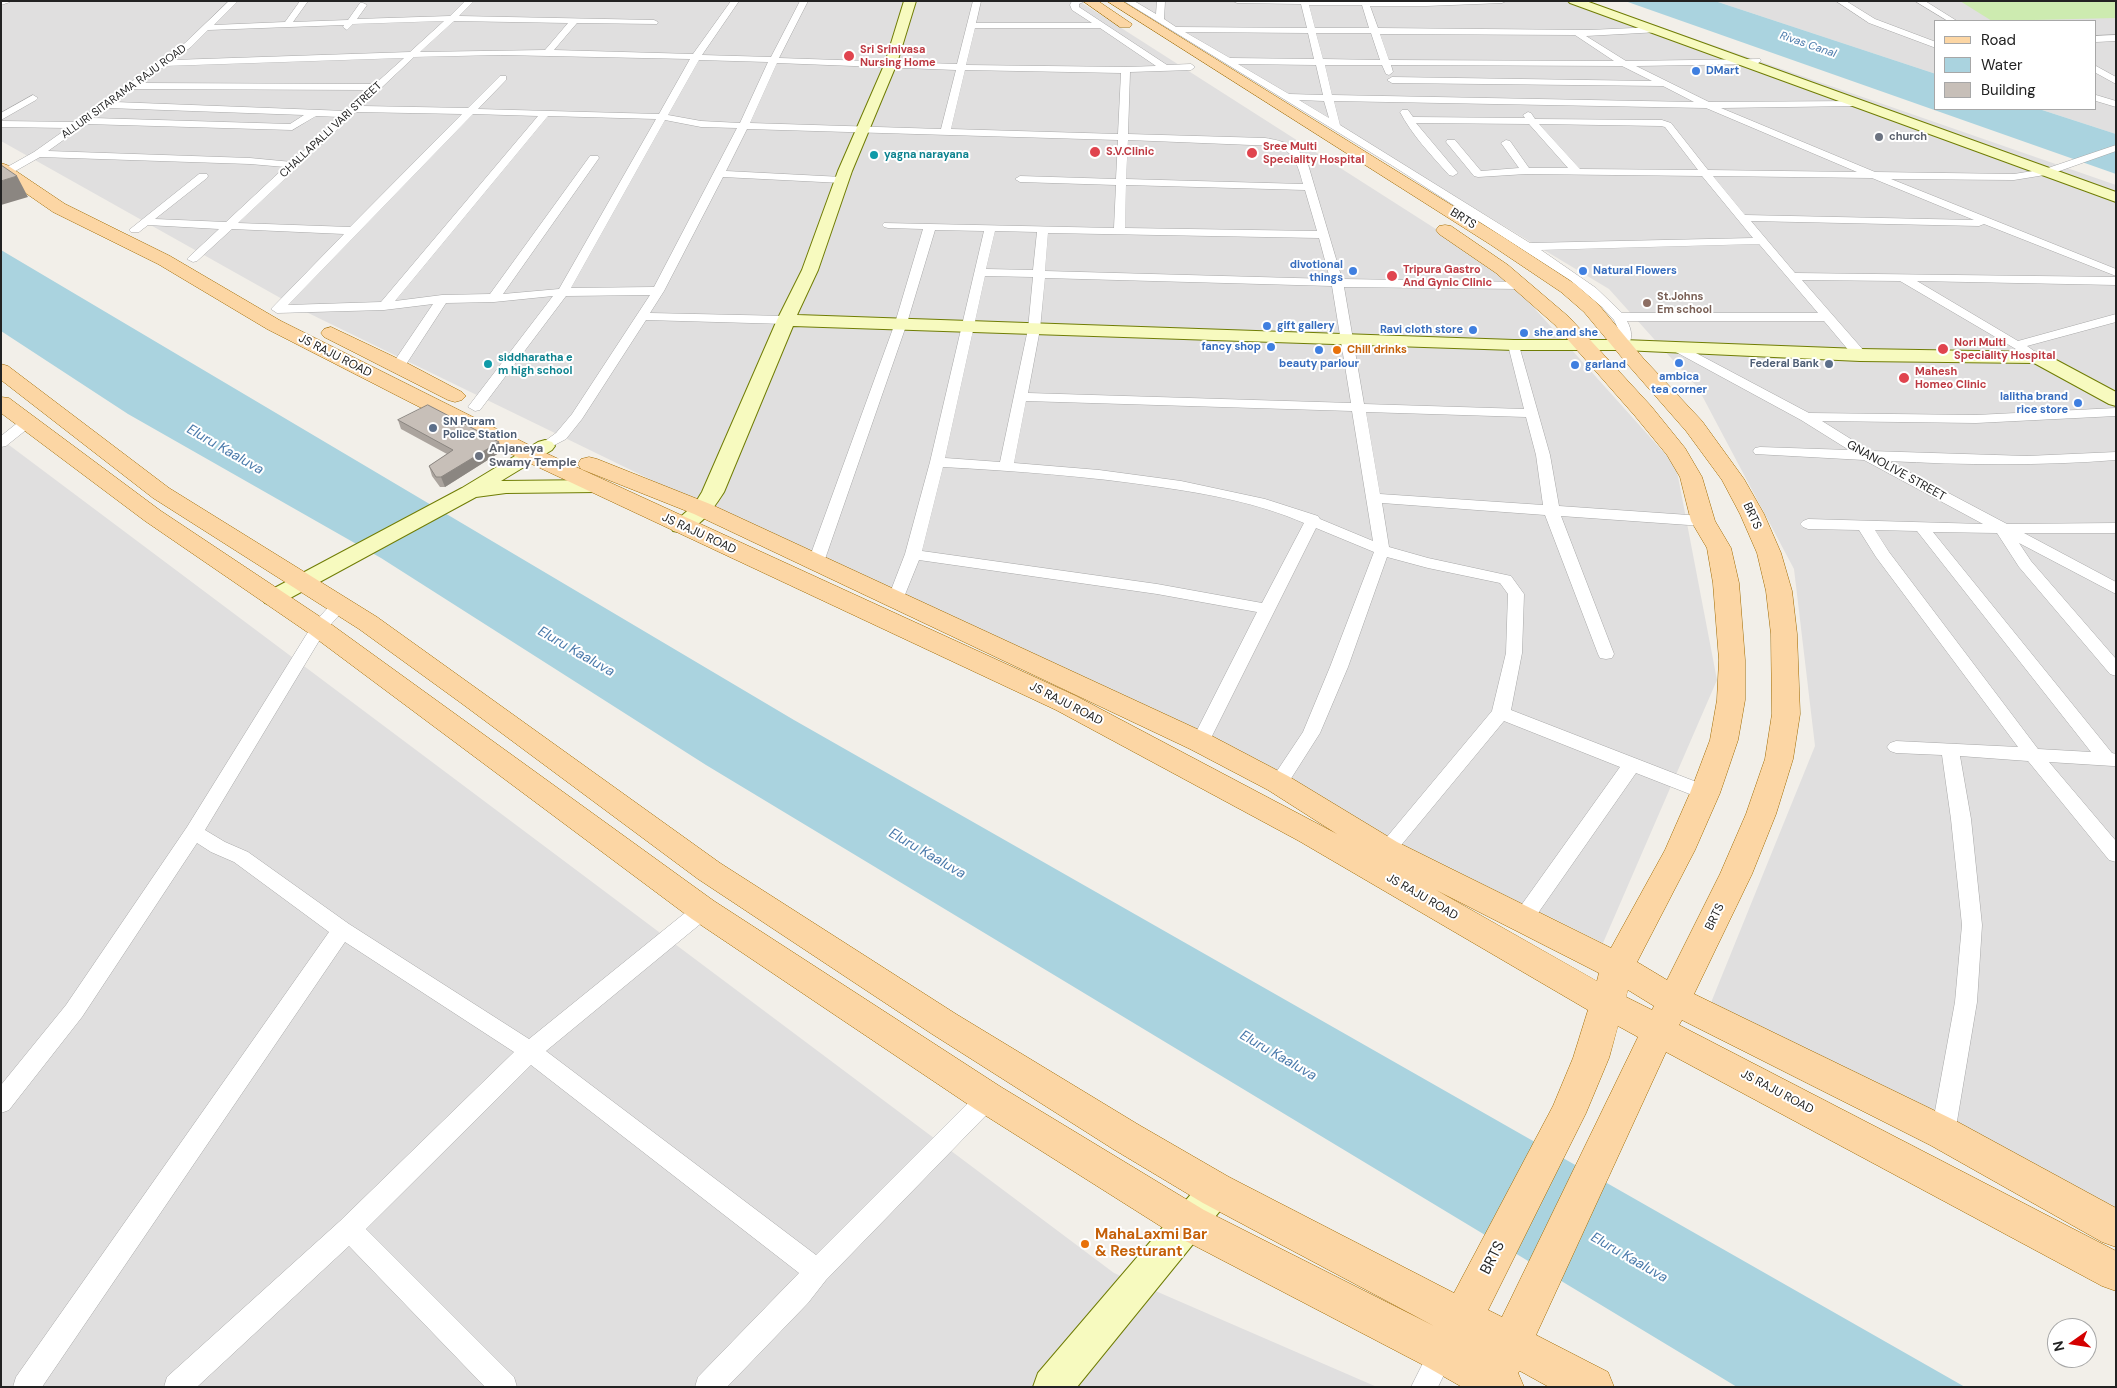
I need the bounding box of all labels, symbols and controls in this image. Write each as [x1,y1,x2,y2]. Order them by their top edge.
legend [1934,20,2097,110]
water label: Rivas Canal [1778,29,1838,61]
text: Road [1981,30,2016,50]
street label: ALLURI SITARAMA RAJU ROAD [59,42,189,142]
place label: Sri Srinivasa Nursing Home [860,43,936,69]
marker: Sri Srinivasa Nursing Home [842,49,856,63]
text: Water [1981,55,2022,75]
place label: DMart [1706,64,1739,78]
marker: DMart [1690,65,1702,77]
street label: CHALLAPALLI VARI STREET [277,79,385,181]
text: Building [1981,80,2036,100]
place label: church [1889,130,1927,144]
marker: church [1873,131,1885,143]
place label: Sree Multi Speciality Hospital [1263,140,1364,166]
marker: S.V.Clinic [1088,145,1102,159]
place label: S.V.Clinic [1106,145,1154,159]
marker: Sree Multi Speciality Hospital [1245,146,1259,160]
place label: yagna narayana [884,148,969,162]
marker: yagna narayana [868,149,880,161]
street label: BRTS [1447,206,1479,232]
place label: divotional things [1290,258,1343,284]
place label: Tripura Gastro And Gynic Clinic [1403,263,1492,289]
place label: Natural Flowers [1593,264,1677,278]
marker: divotional things [1347,265,1359,277]
marker: Natural Flowers [1577,265,1589,277]
marker: Tripura Gastro And Gynic Clinic [1385,269,1399,283]
place label: St.Johns Em school [1657,290,1712,316]
marker: St.Johns Em school [1641,297,1653,309]
place label: gift gallery [1277,319,1335,333]
marker: gift gallery [1261,320,1273,332]
place label: Ravi cloth store [1380,323,1463,337]
marker: Ravi cloth store [1467,324,1479,336]
place label: she and she [1534,326,1598,340]
marker: she and she [1518,327,1530,339]
street label: JS RAJU ROAD [296,331,374,381]
place label: Nori Multi Speciality Hospital [1954,336,2055,362]
place label: fancy shop [1201,340,1261,354]
marker: fancy shop [1265,341,1277,353]
marker: Nori Multi Speciality Hospital [1936,342,1950,356]
place label: Chill drinks [1347,343,1407,357]
marker: beauty parlour [1313,344,1325,356]
marker: Chill drinks [1331,344,1343,356]
place label: siddharatha e m high school [498,351,573,377]
place label: beauty parlour [1279,357,1359,371]
marker: ambica tea corner [1673,357,1685,369]
place label: Federal Bank [1750,357,1819,371]
marker: siddharatha e m high school [482,358,494,370]
place label: garland [1585,358,1626,372]
marker: Federal Bank [1823,358,1835,370]
marker: garland [1569,359,1581,371]
place label: Mahesh Homeo Clinic [1915,365,1986,391]
place label: ambica tea corner [1651,370,1707,396]
marker: Mahesh Homeo Clinic [1897,371,1911,385]
place label: lalitha brand rice store [2000,390,2068,416]
marker: lalitha brand rice store [2072,397,2084,409]
place label: SN Puram Police Station [443,415,517,441]
water label: Eluru Kaaluva [184,421,266,479]
marker: SN Puram Police Station [427,422,439,434]
street label: GNANOLIVE STREET [1844,438,1948,504]
place label: Anjaneya Swamy Temple [489,442,577,470]
marker: Anjaneya Swamy Temple [473,450,485,462]
street label: BRTS [1740,500,1764,532]
street label: JS RAJU ROAD [660,510,738,558]
water label: Eluru Kaaluva [535,623,617,681]
street label: JS RAJU ROAD [1027,679,1105,729]
water label: Eluru Kaaluva [886,825,968,883]
street label: JS RAJU ROAD [1384,871,1460,923]
street label: BRTS [1702,901,1728,933]
water label: Eluru Kaaluva [1237,1027,1319,1085]
street label: JS RAJU ROAD [1738,1067,1816,1117]
place label: MahaLaxmi Bar & Resturant [1095,1226,1207,1261]
water label: Eluru Kaaluva [1588,1229,1670,1287]
marker: MahaLaxmi Bar & Resturant [1079,1238,1091,1250]
street label: BRTS [1477,1238,1509,1278]
north arrow [2047,1318,2097,1368]
text: N [2048,1339,2068,1353]

